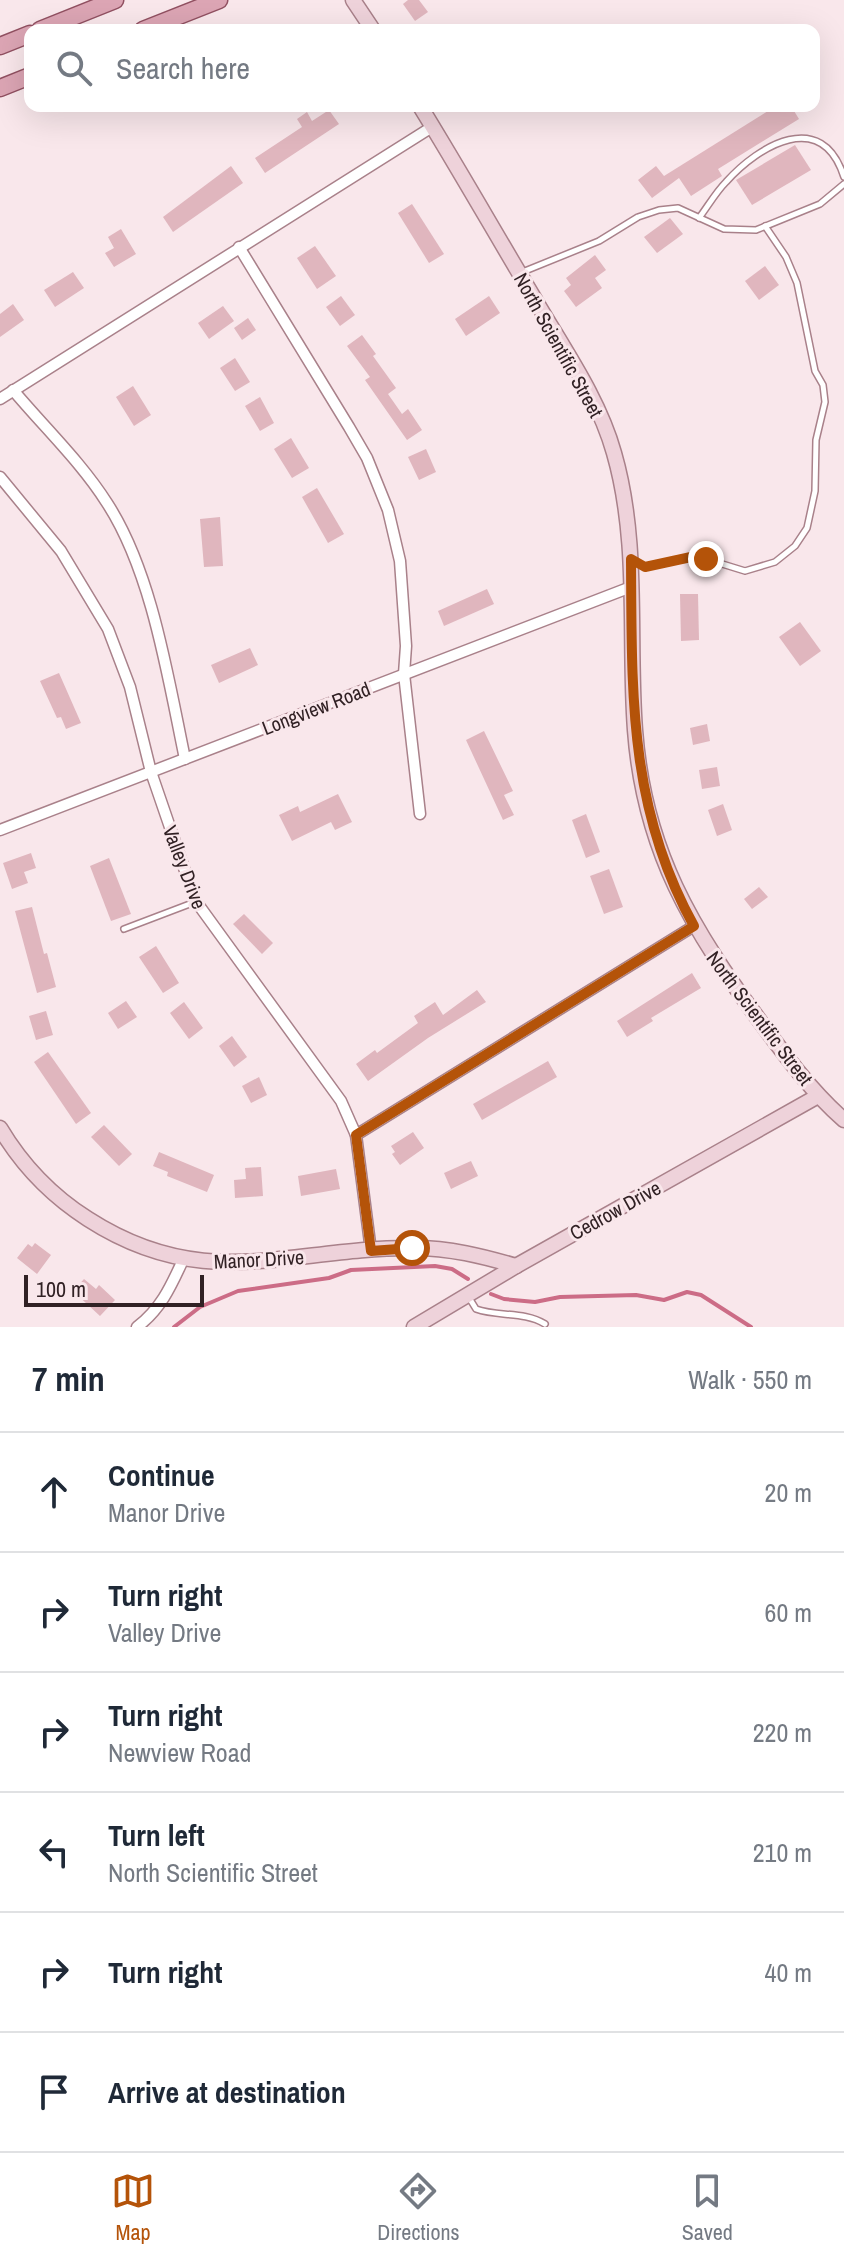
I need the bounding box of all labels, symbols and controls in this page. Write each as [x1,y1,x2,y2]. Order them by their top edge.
search box [24,24,820,112]
icon: search [52,46,96,90]
text: Search here [116,48,250,88]
street label: North Scientific Street [508,268,610,422]
route end [688,541,724,577]
street label: Longview Road [258,675,374,741]
street label: Valley Drive [157,821,213,913]
street label: North Scientific Street [701,945,820,1091]
street label: Cedrow Drive [565,1174,665,1246]
route start [394,1230,430,1266]
street label: Manor Drive [213,1243,305,1275]
scale bar [24,1271,204,1307]
text: 100 m [36,1274,86,1304]
text: 7 min [32,1356,105,1402]
text: Walk · 550 m [688,1362,812,1397]
text: Continue [108,1455,215,1495]
icon: ahead [32,1470,76,1514]
text: 20 m [765,1475,812,1510]
text: Manor Drive [108,1495,225,1530]
text: Turn right [108,1575,222,1615]
icon: right [32,1590,76,1634]
text: 60 m [765,1595,812,1630]
text: Valley Drive [108,1615,221,1650]
text: Turn right [108,1695,222,1735]
icon: right [32,1710,76,1754]
text: 220 m [753,1715,812,1750]
text: Newview Road [108,1735,251,1770]
text: Turn left [108,1815,205,1855]
icon: left [32,1830,76,1874]
text: 210 m [753,1835,812,1870]
text: North Scientific Street [108,1855,318,1890]
icon: right [32,1950,76,1994]
text: Turn right [108,1952,222,1992]
text: 40 m [765,1955,812,1990]
icon: arrive [32,2070,76,2114]
text: Arrive at destination [108,2072,346,2112]
tab: Map [111,2169,155,2247]
tab: Directions [377,2169,460,2247]
tab: Saved [682,2169,733,2247]

